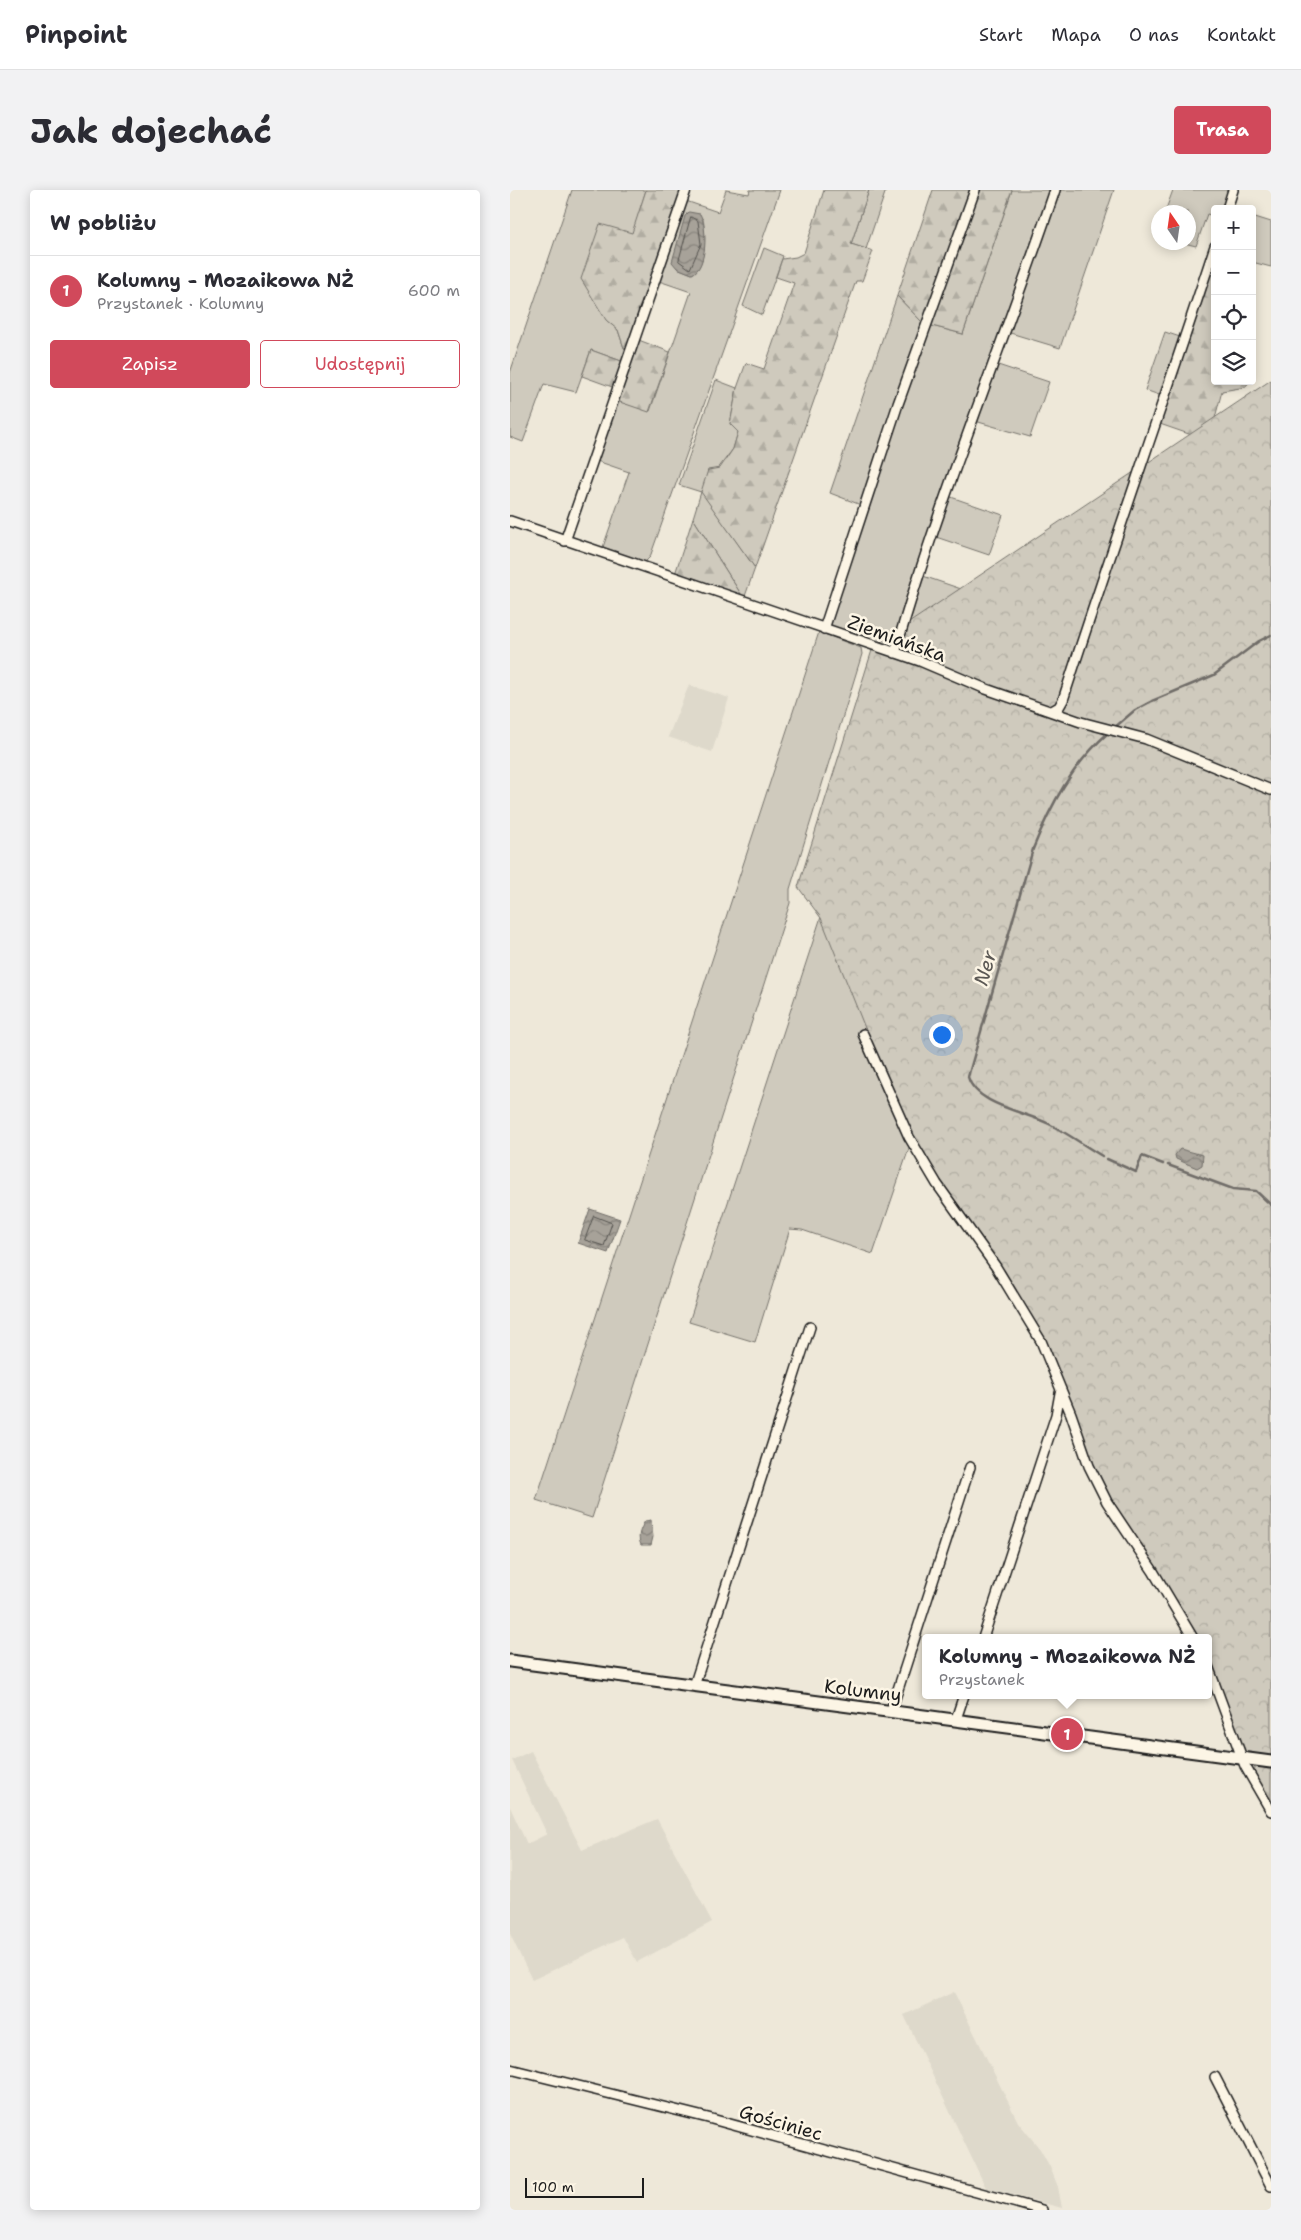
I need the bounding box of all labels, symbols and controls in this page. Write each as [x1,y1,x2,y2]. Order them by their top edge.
text: Pinpoint [25,19,127,51]
text: Start [979,23,1023,47]
text: Mapa [1051,23,1101,47]
text: O nas [1129,23,1179,47]
text: Kontakt [1207,23,1276,47]
button: Trasa [1174,106,1271,154]
text: Jak dojechać [30,107,272,154]
north arrow [1151,205,1196,250]
map controls [1211,205,1256,385]
button: + [1211,205,1256,250]
text: W pobliżu [50,209,157,237]
button: − [1211,250,1256,295]
text: Kolumny - Mozaikowa NŻ [97,268,354,293]
text: 1 [62,280,70,301]
text: 600 m [408,280,460,301]
text: Przystanek · Kolumny [97,293,264,314]
button: locate [1211,295,1256,340]
button: Zapisz [50,340,250,388]
button: Udostępnij [260,340,460,388]
button: layers [1211,340,1256,385]
street label: Ziemiańska [844,609,950,668]
water label: Ner [968,947,1003,989]
your location [929,1022,955,1048]
popup [922,1634,1212,1699]
text: Kolumny - Mozaikowa NŻ [939,1644,1195,1669]
text: Przystanek [939,1669,1025,1690]
street label: Kolumny [823,1673,903,1708]
pin: 1 [1051,1715,1083,1753]
street label: Gościniec [736,2099,825,2146]
scale bar [525,2175,644,2198]
text: 100 m [532,2178,574,2196]

